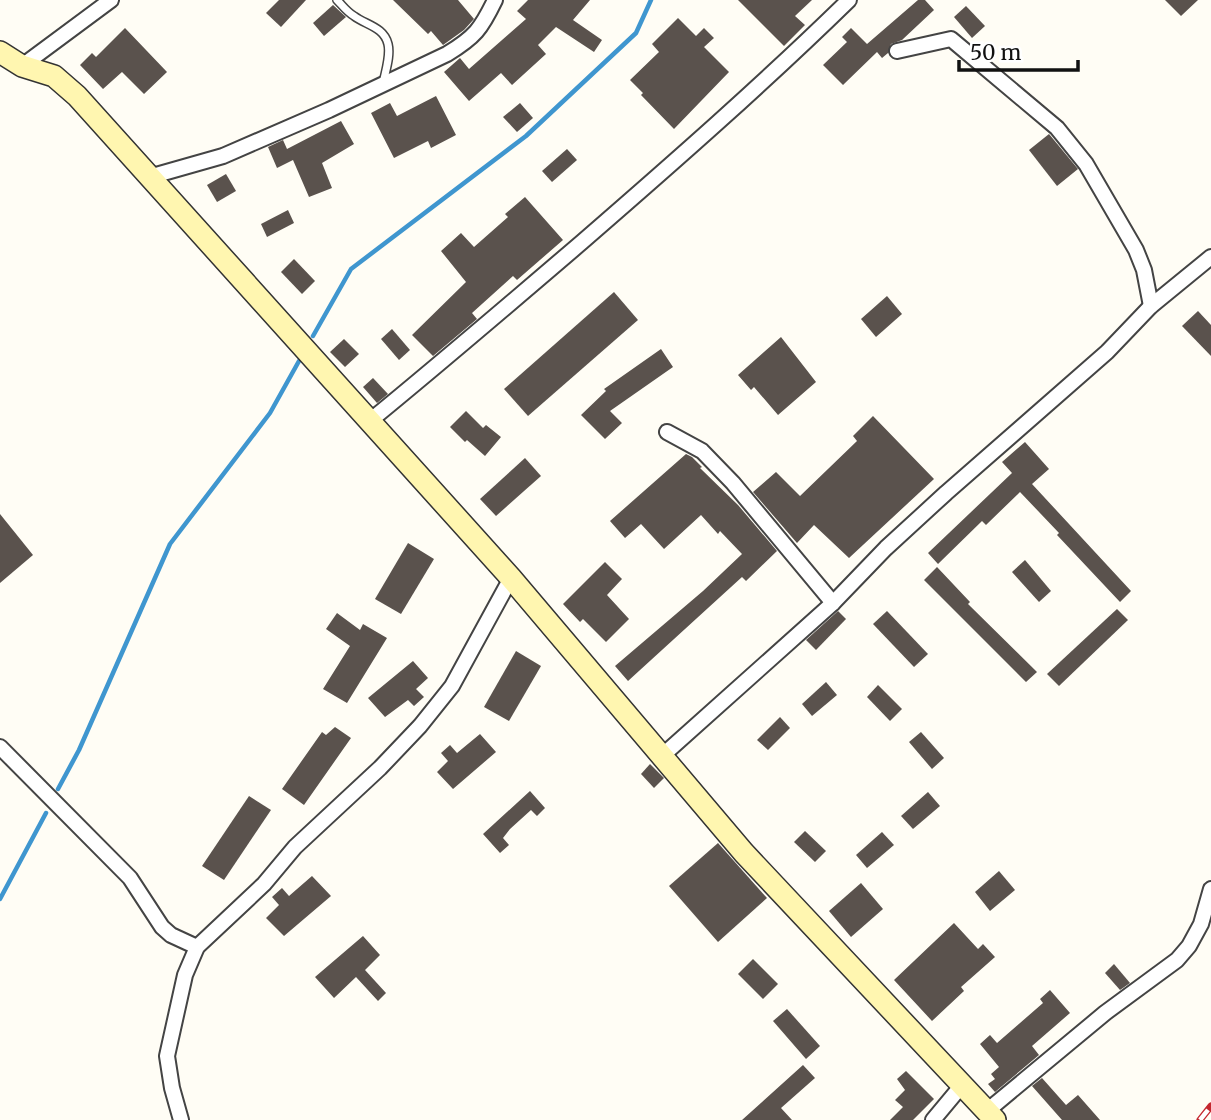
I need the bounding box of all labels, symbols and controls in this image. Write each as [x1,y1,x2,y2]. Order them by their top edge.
scale bar [959,28,1078,72]
text: 50 m [970,39,1021,66]

